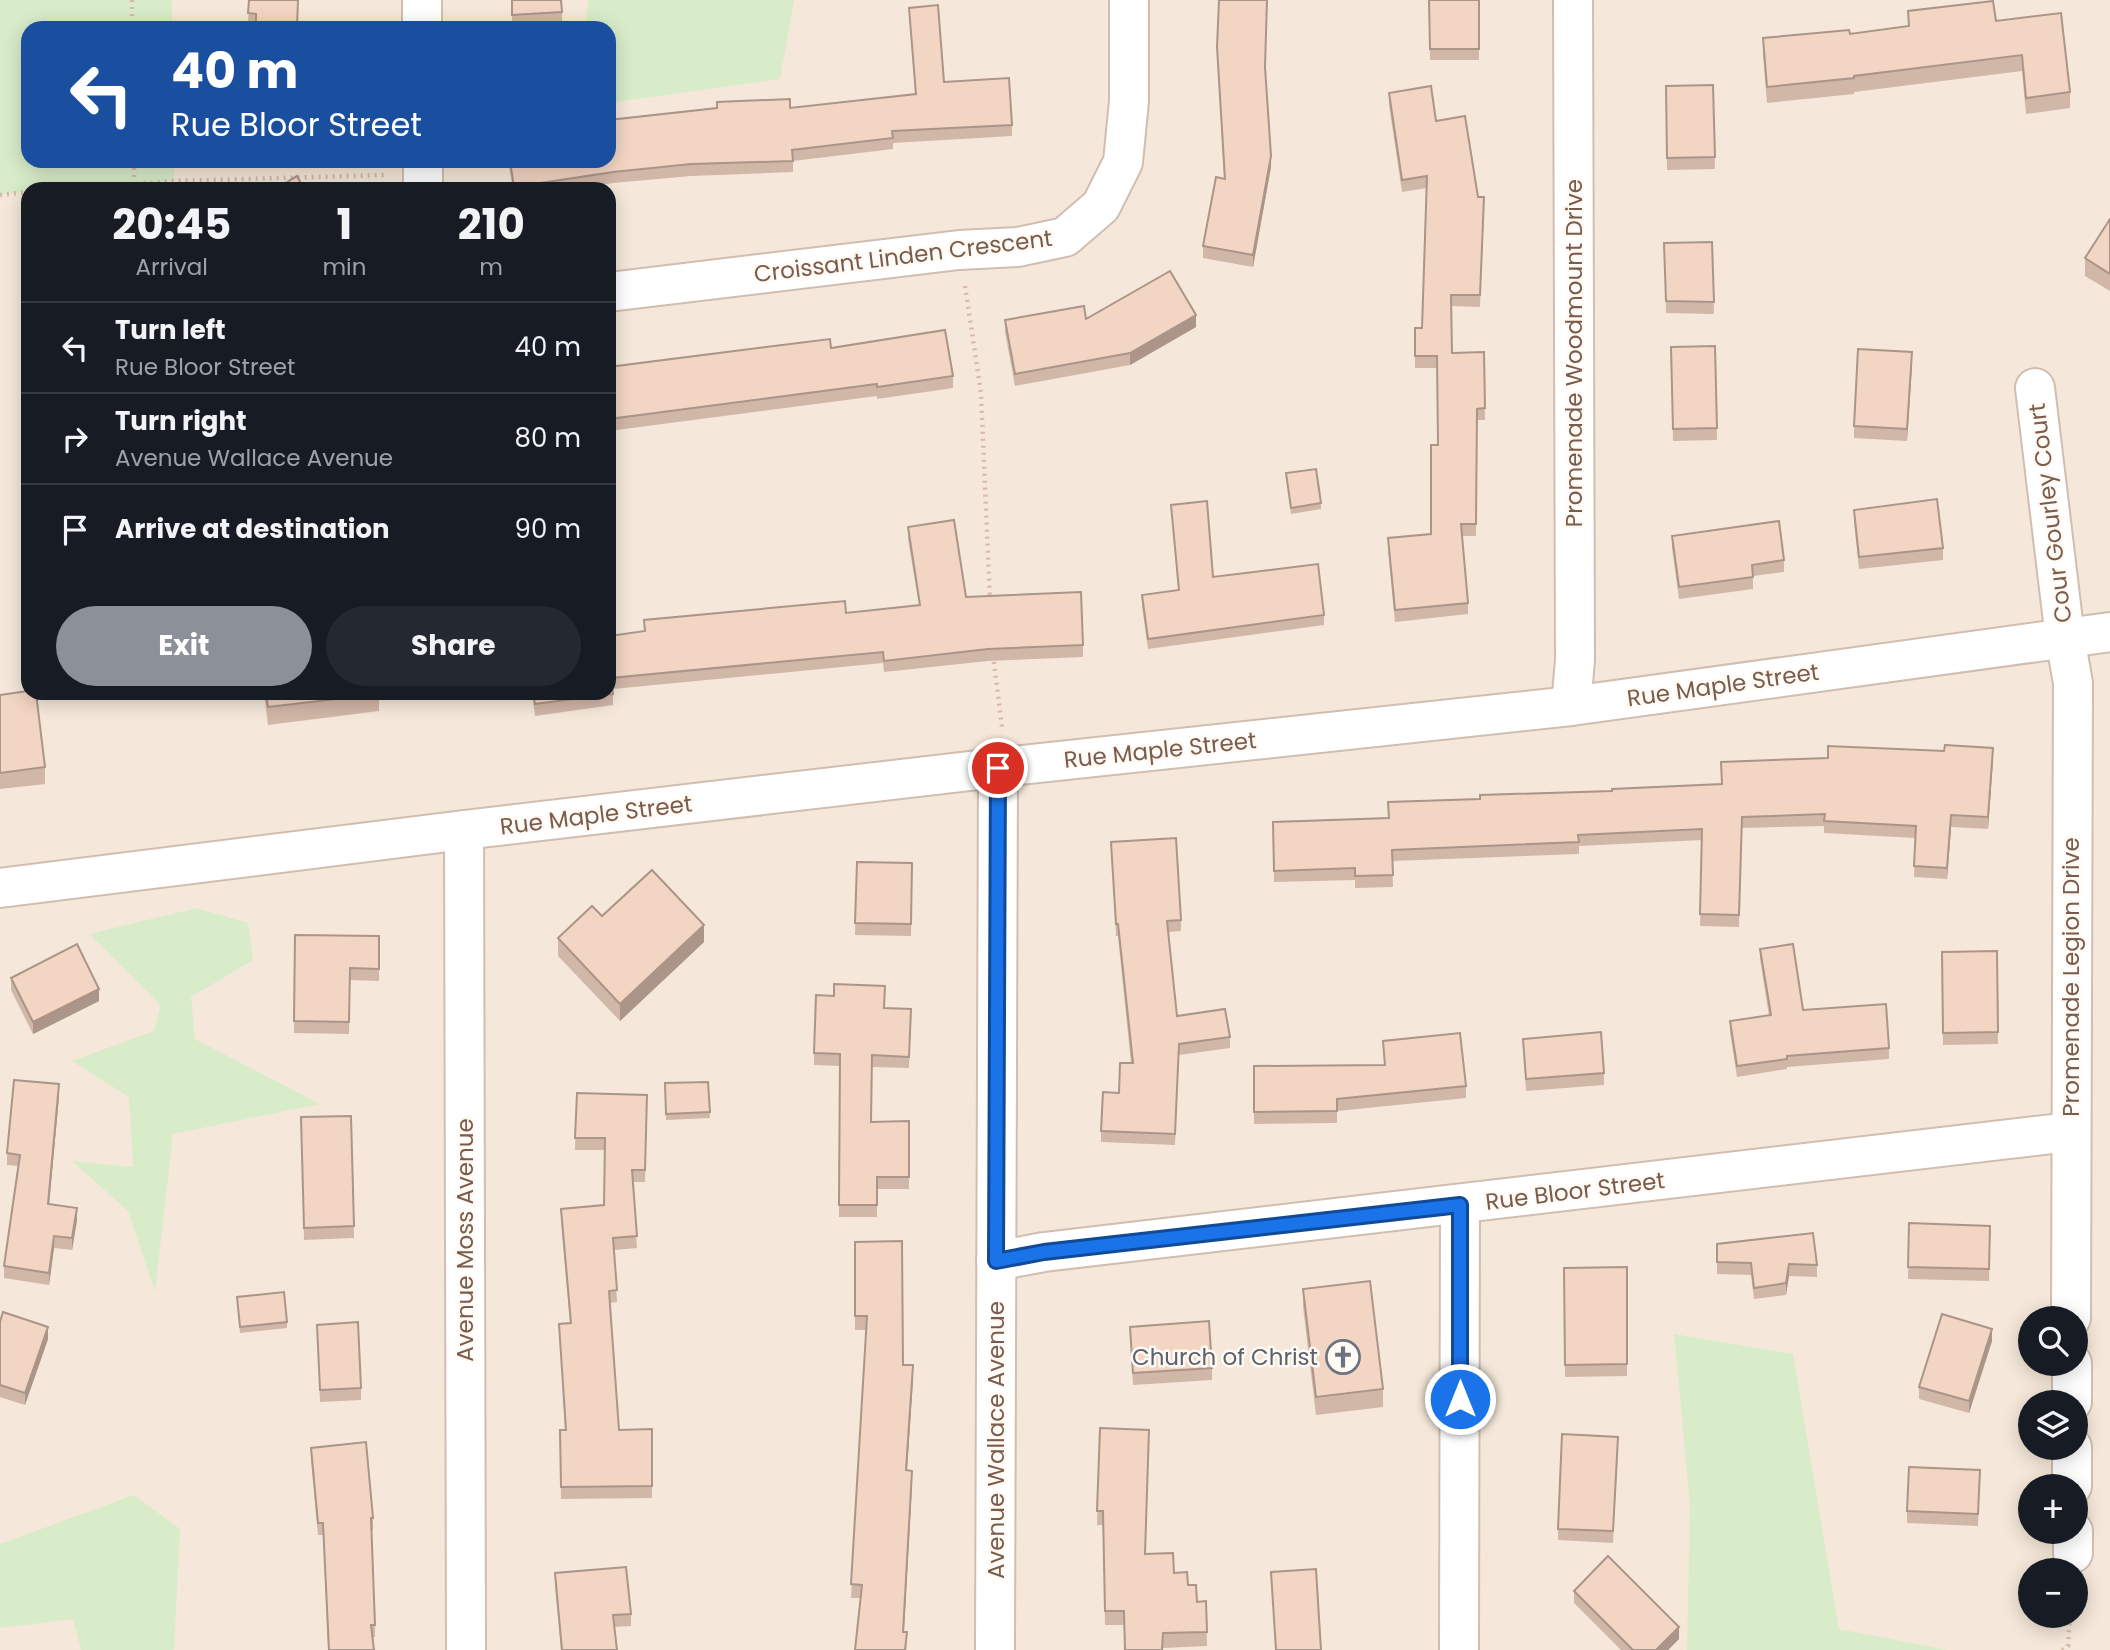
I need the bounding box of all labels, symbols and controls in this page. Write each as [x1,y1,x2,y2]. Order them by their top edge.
text: 40 m [171,37,298,105]
icon: left [56,49,147,140]
text: Rue Bloor Street [171,102,422,147]
street label: Promenade Woodmount Drive [1558,179,1590,527]
text: 20:45 [112,195,231,254]
text: 1 [337,195,352,254]
text: 210 [458,195,525,254]
street label: Croissant Linden Crescent [752,222,1054,290]
text: Arrival [135,251,208,283]
text: min [322,251,366,283]
text: m [479,251,503,283]
text: Turn left [115,312,226,348]
icon: left [56,329,94,367]
text: 40 m [515,329,581,365]
text: Rue Bloor Street [115,351,295,383]
street label: Cour Gourley Court [2021,401,2079,625]
text: Turn right [115,403,247,439]
icon: right [56,420,94,458]
text: 80 m [515,420,581,456]
text: Avenue Wallace Avenue [115,442,393,474]
icon: arrive [56,511,94,549]
text: Arrive at destination [115,511,390,547]
text: 90 m [515,511,581,547]
button: Exit [56,606,312,686]
button: Share [326,606,581,686]
street label: Rue Maple Street [1625,656,1821,714]
street label: Rue Maple Street [1062,724,1258,776]
pin [968,738,1028,798]
icon: arrive [979,749,1017,787]
street label: Rue Maple Street [498,787,694,843]
street label: Promenade Legion Drive [2055,837,2087,1117]
street label: Avenue Moss Avenue [449,1118,481,1362]
street label: Rue Bloor Street [1484,1164,1666,1218]
street label: Avenue Wallace Avenue [980,1301,1012,1579]
map controls [2018,1306,2088,1628]
button: search [2018,1306,2088,1376]
church icon: Church of Christ [1324,1338,1362,1376]
place label: Church of Christ [1132,1341,1318,1373]
position arrow [1423,1362,1497,1436]
button: layers [2018,1390,2088,1460]
button: + [2018,1474,2088,1544]
button: − [2018,1558,2088,1628]

